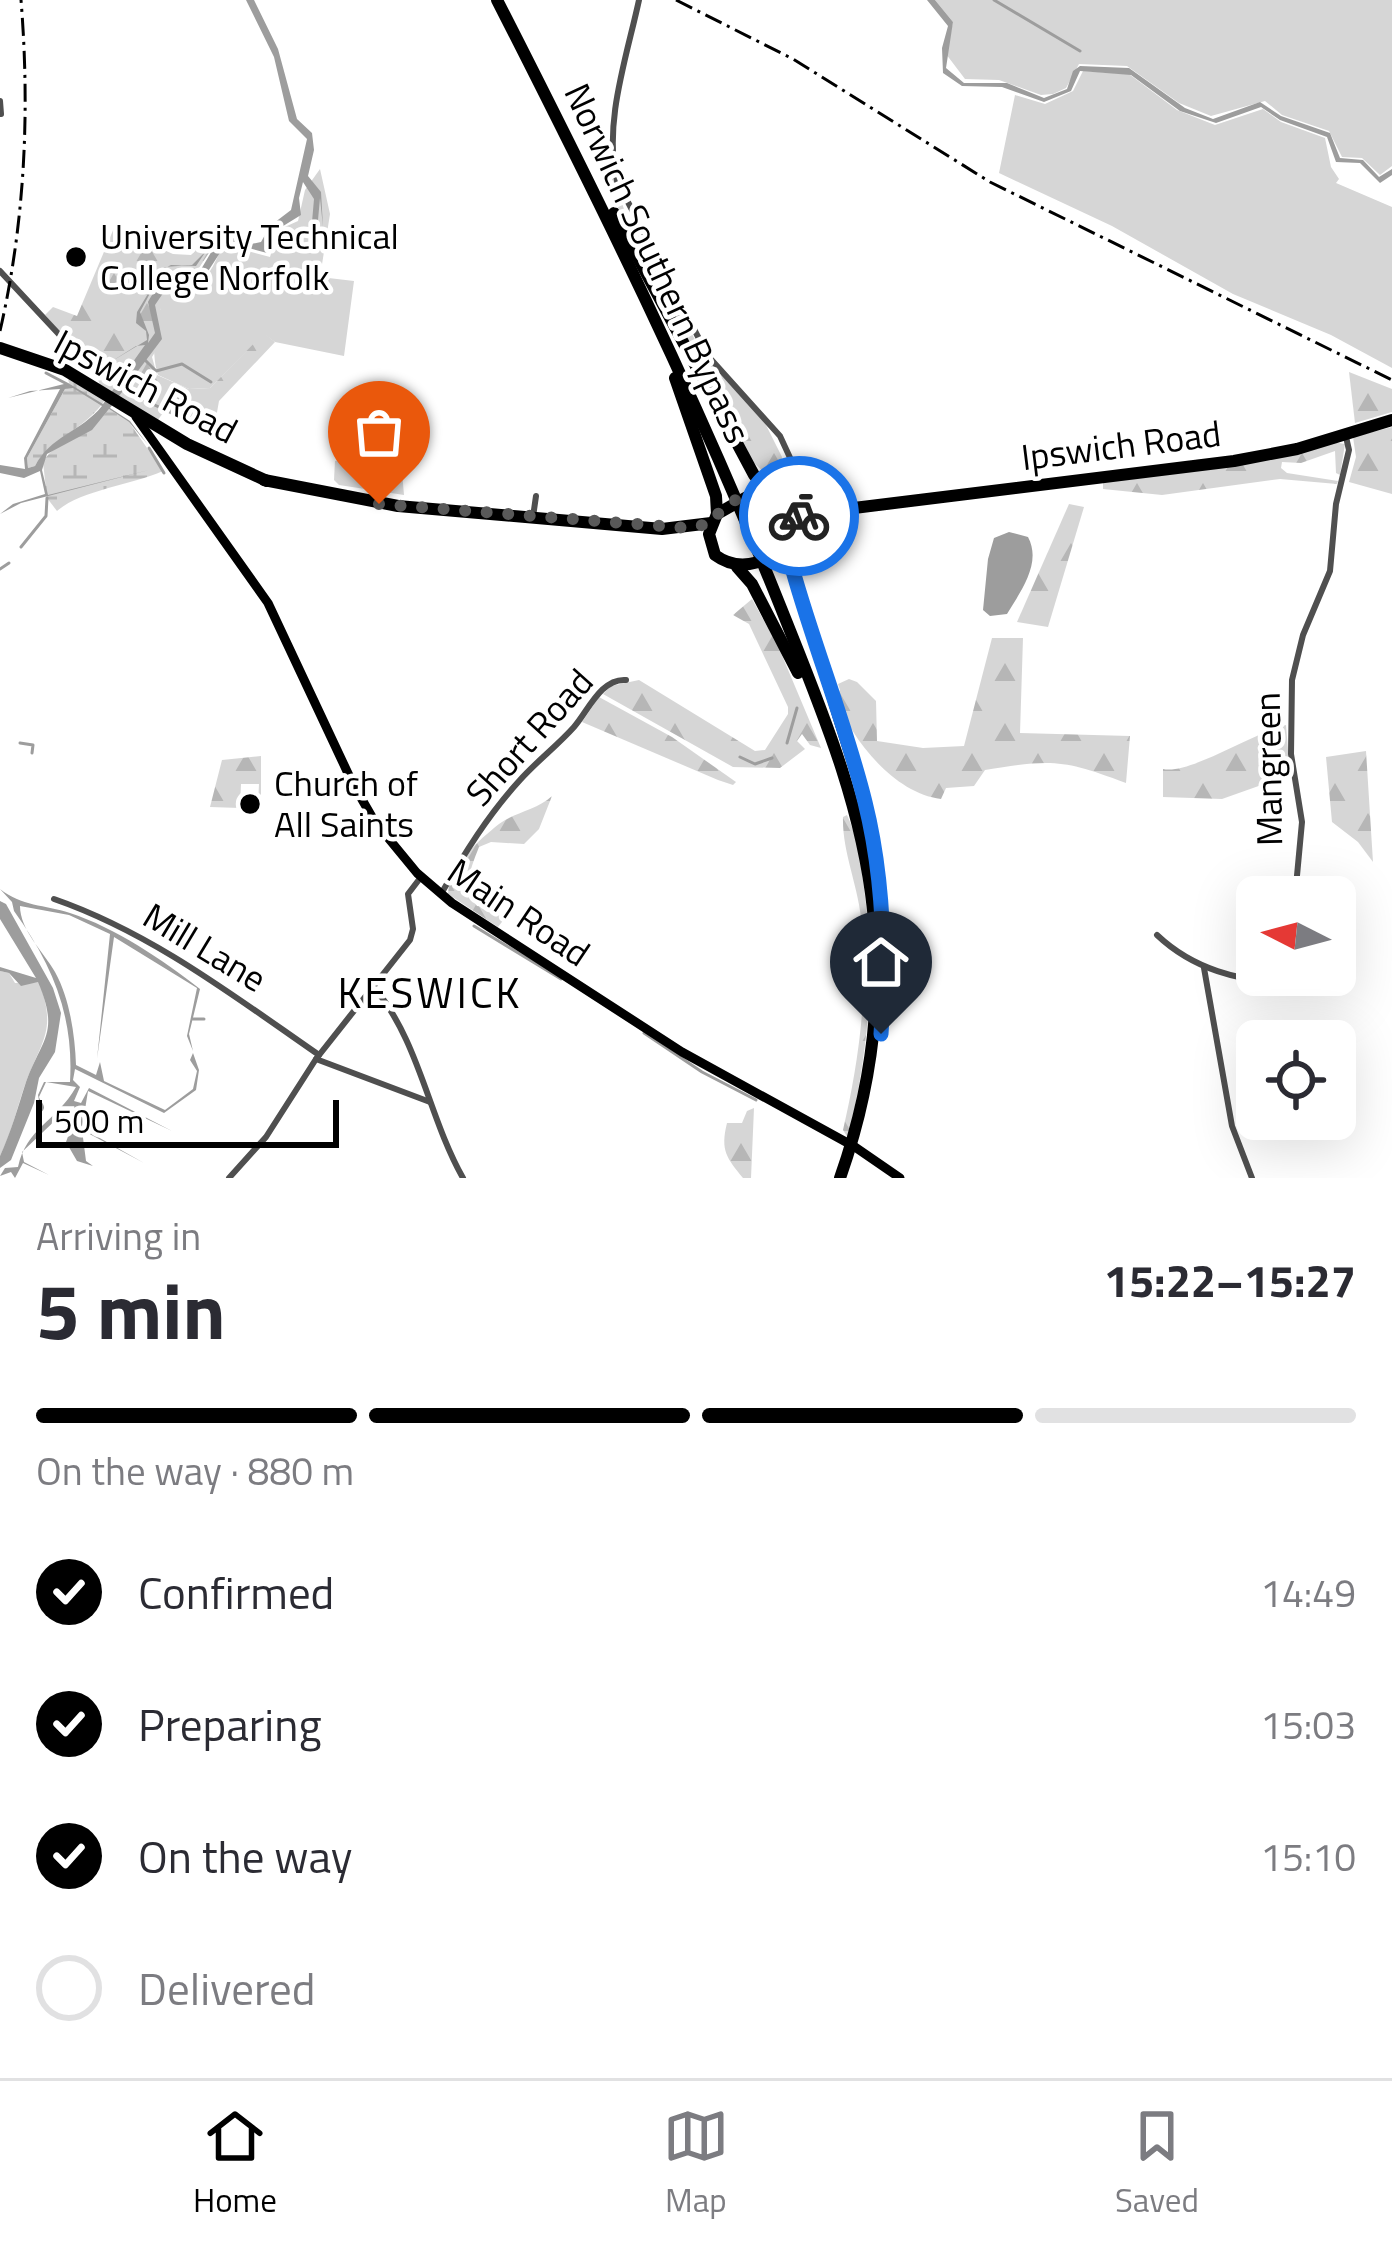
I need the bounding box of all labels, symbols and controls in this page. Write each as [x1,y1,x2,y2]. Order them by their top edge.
street label: Norwich Southern Bypass [551,74,766,452]
place label: University Technical College Norfolk [100,208,399,304]
marker: University Technical College Norfolk [63,244,89,270]
street label: Ipswich Road [45,314,248,457]
pin [328,381,430,504]
icon: bag [346,399,412,465]
street label: Ipswich Road [1018,405,1224,484]
courier [739,456,859,576]
icon: bike [766,483,832,549]
street label: Short Road [452,656,606,818]
street label: Mangreen [1239,692,1296,846]
place label: Church of All Saints [274,755,418,851]
marker: Church of All Saints [237,791,263,817]
street label: Main Road [437,844,602,979]
north arrow [1236,876,1356,996]
map controls [1236,876,1356,1140]
street label: Mill Lane [133,888,277,1005]
pin [830,911,932,1034]
icon: home [848,929,914,995]
district label: KESWICK [337,960,523,1024]
button: locate [1236,1020,1356,1140]
scale bar [36,1094,339,1147]
text: 500 m [54,1096,144,1146]
text: Arriving in [36,1206,201,1265]
text: 15:22–15:27 [1104,1246,1356,1314]
text: 5 min [36,1251,226,1369]
text: On the way · 880 m [36,1441,354,1500]
text: Confirmed [138,1558,334,1626]
icon: check [36,1559,102,1625]
text: 14:49 [1260,1563,1356,1622]
text: Preparing [138,1690,322,1758]
icon: check [36,1691,102,1757]
text: 15:03 [1260,1695,1356,1754]
text: On the way [138,1822,352,1890]
icon: check [36,1823,102,1889]
text: 15:10 [1260,1827,1356,1886]
text: Delivered [138,1954,316,2022]
tab: Home [193,2103,277,2225]
tab: Map [663,2103,729,2225]
tab: Saved [1115,2103,1199,2225]

